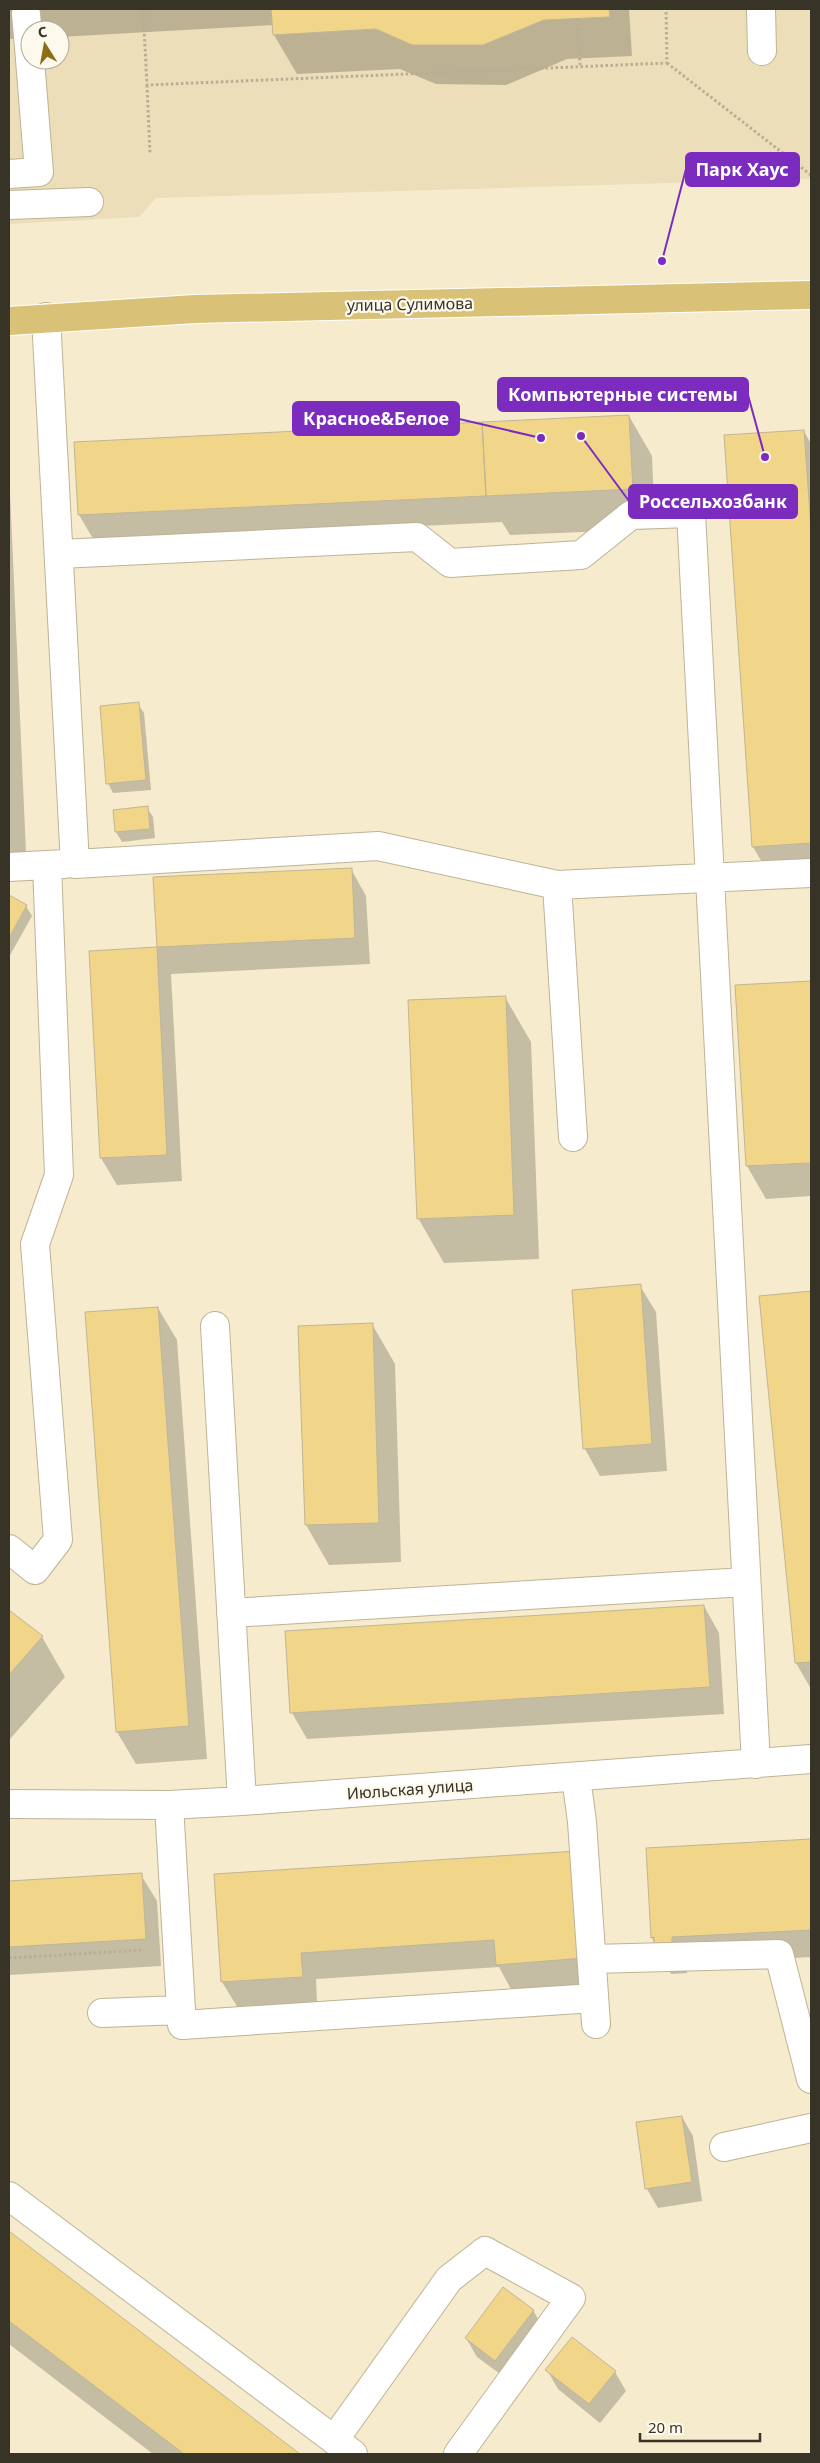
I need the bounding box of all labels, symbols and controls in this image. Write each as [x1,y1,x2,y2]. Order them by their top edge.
north arrow [20,20,70,70]
text: С [36,22,49,42]
callout: Парк Хаус [686,153,799,186]
text: Парк Хаус [695,157,789,181]
street label: улица Сулимова [347,292,473,316]
callout: Компьютерные системы [498,378,748,411]
text: Компьютерные системы [508,382,738,406]
callout: Красное&Белое [293,402,459,435]
text: Красное&Белое [303,406,449,430]
callout: Россельхозбанк [629,485,797,518]
text: Россельхозбанк [639,489,787,513]
street label: Июльская улица [346,1774,474,1804]
scale bar [640,2410,760,2442]
text: 20 m [648,2417,683,2437]

